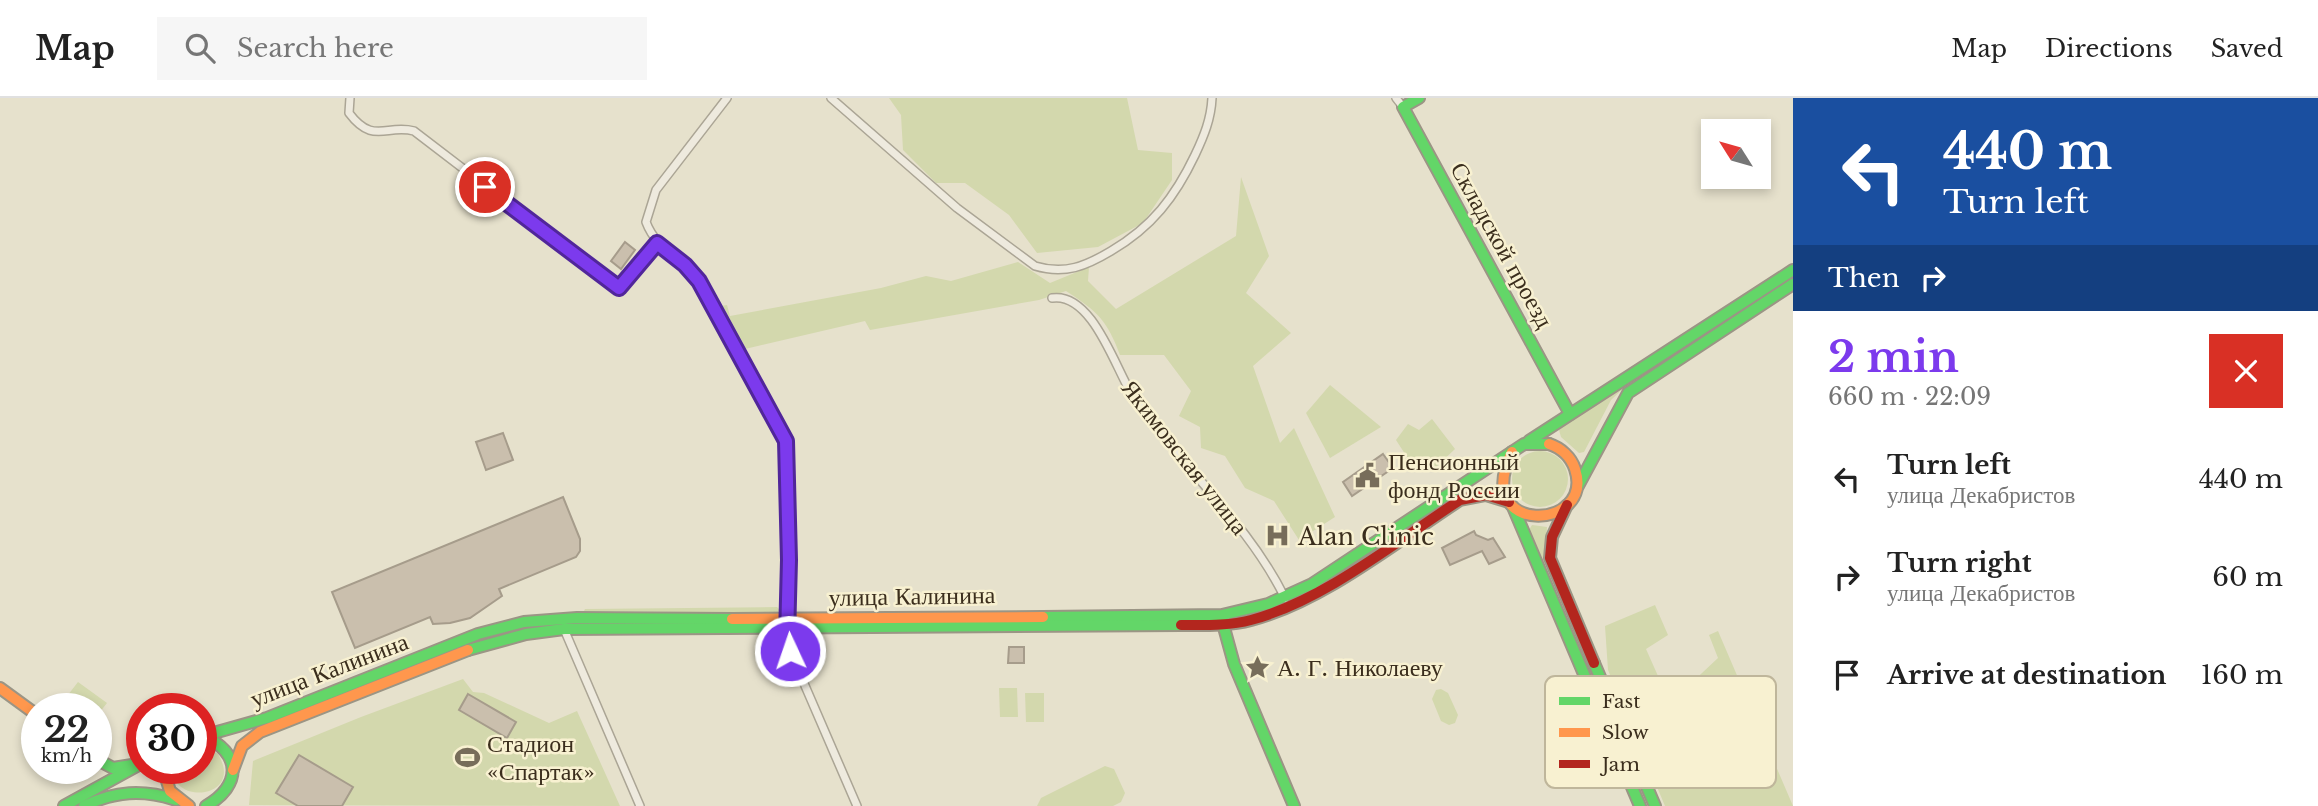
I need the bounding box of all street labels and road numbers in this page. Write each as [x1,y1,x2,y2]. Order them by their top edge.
street label: Складской проезд [1445,157,1559,333]
street label: Якимовская улица [1115,374,1255,541]
street label: улица Калинина [828,580,996,612]
street label: улица Калинина [246,626,412,713]

